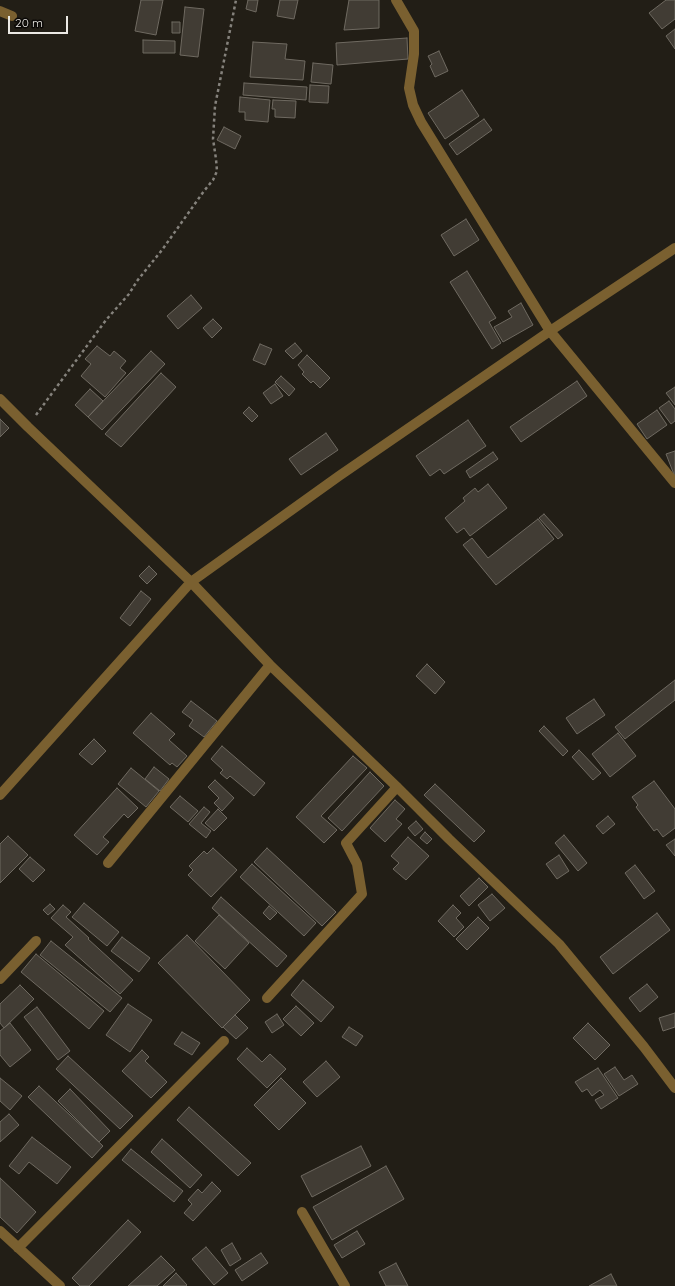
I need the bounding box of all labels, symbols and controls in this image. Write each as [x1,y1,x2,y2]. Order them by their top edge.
scale bar [10,8,70,34]
text: 20 m [15,15,43,30]

